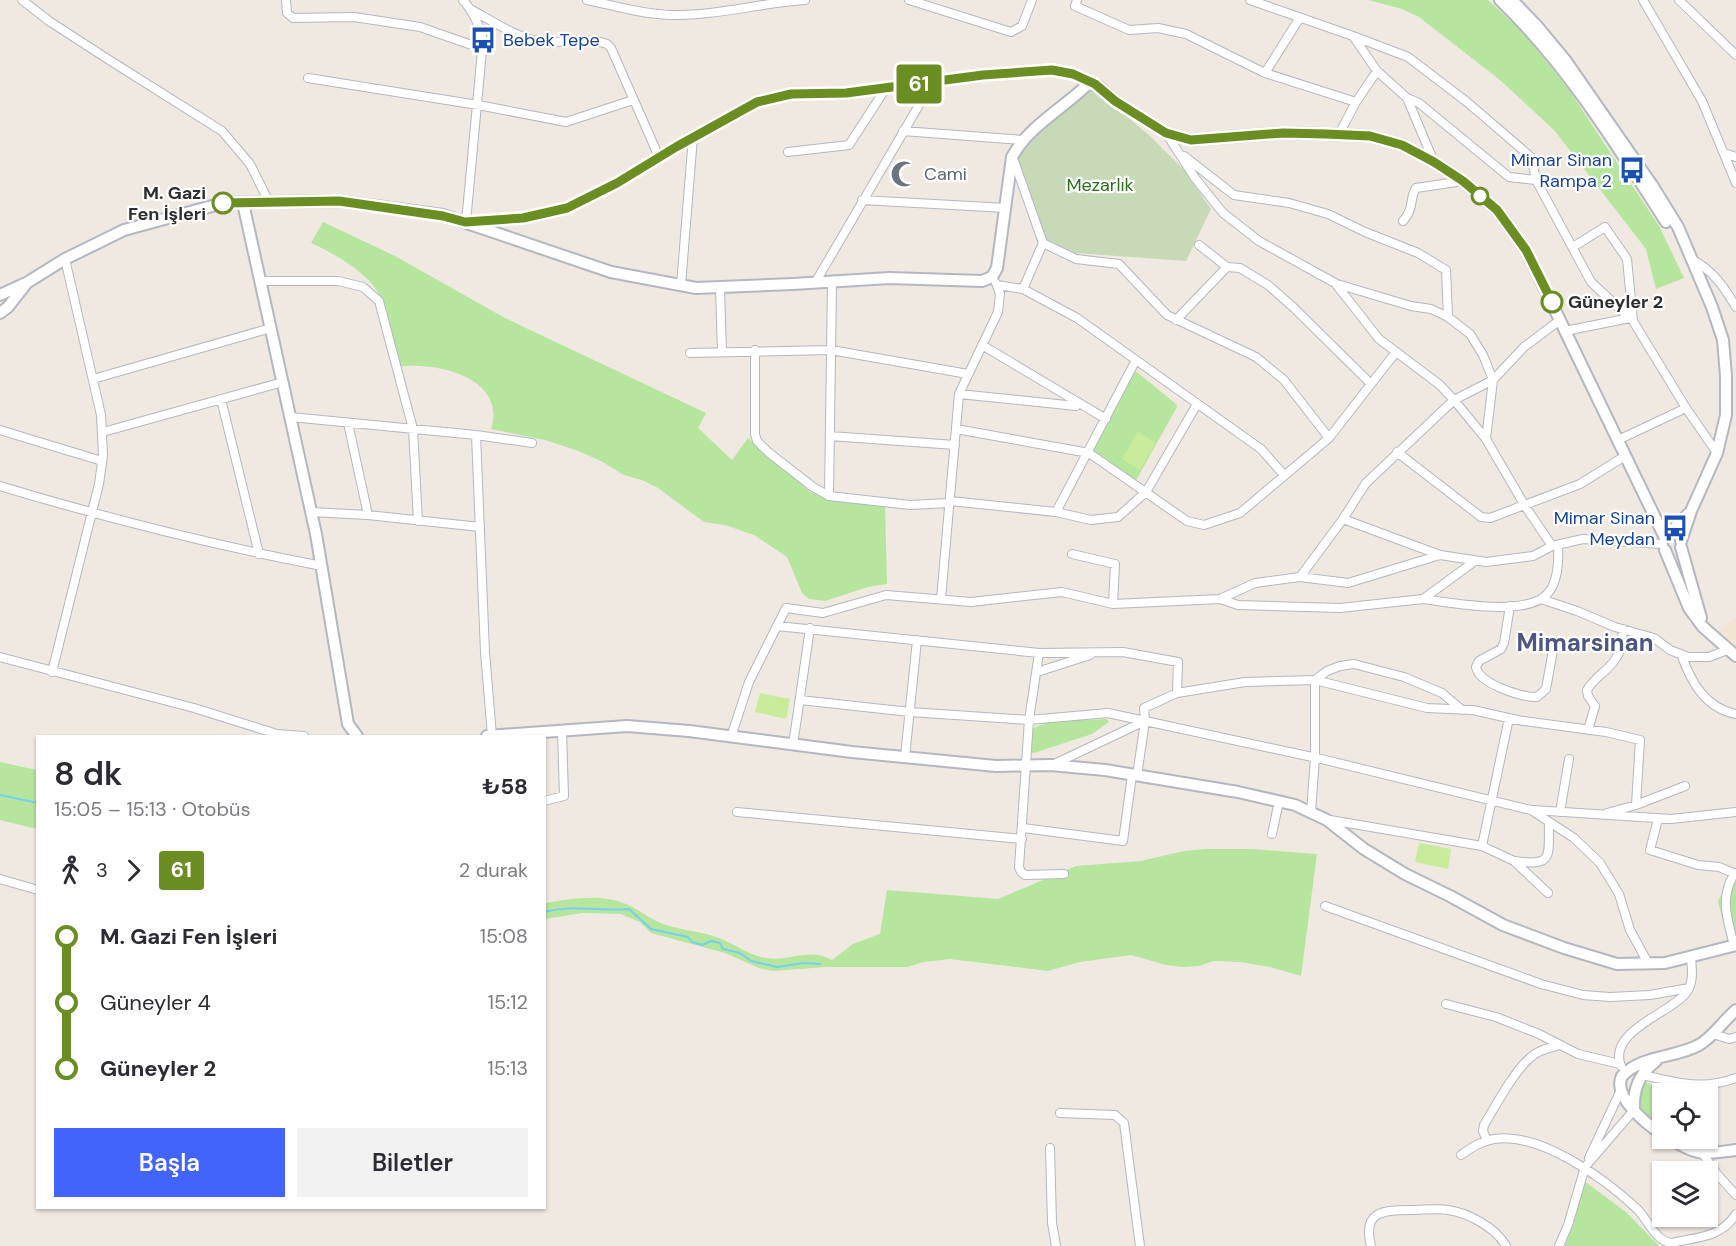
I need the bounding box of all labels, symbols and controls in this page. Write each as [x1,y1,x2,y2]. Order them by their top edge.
bus stop icon: Bebek Tepe [468,25,498,55]
place label: Bebek Tepe [503,28,600,52]
line badge: 61 [892,64,946,104]
text: 61 [909,70,929,98]
place label: Mimar Sinan Rampa 2 [1511,148,1612,193]
bus stop icon: Mimar Sinan Rampa 2 [1617,155,1647,185]
mosque icon: Cami [889,159,919,189]
place label: Cami [924,162,967,186]
park label: Mezarlık [1066,173,1134,197]
place label: M. Gazi Fen İşleri [128,181,206,226]
unlabelled marker [1471,187,1489,205]
marker: M. Gazi Fen İşleri [212,192,234,214]
place label: Güneyler 2 [1568,290,1663,314]
marker: Güneyler 2 [1541,291,1563,313]
place label: Mimar Sinan Meydan [1554,506,1655,551]
bus stop icon: Mimar Sinan Meydan [1660,513,1690,543]
district label: Mimarsinan [1517,627,1654,658]
text: 8 dk [54,752,122,795]
text: ₺58 [482,772,528,801]
text: 15:05 – 15:13 · Otobüs [54,796,250,822]
icon: walk [54,854,87,887]
icon: forward [117,854,150,887]
text: 61 [171,856,192,884]
text: 3 [96,857,108,883]
text: 2 durak [459,857,528,883]
text: M. Gazi Fen İşleri [100,922,277,951]
text: 15:08 [480,923,528,949]
text: Güneyler 4 [100,988,211,1017]
text: 15:12 [488,989,528,1015]
text: Güneyler 2 [100,1054,216,1083]
text: 15:13 [487,1055,528,1081]
map controls [1652,1083,1718,1227]
button: locate [1652,1083,1718,1149]
button: Başla [54,1128,285,1197]
button: Biletler [297,1128,528,1197]
button: layers [1652,1161,1718,1227]

